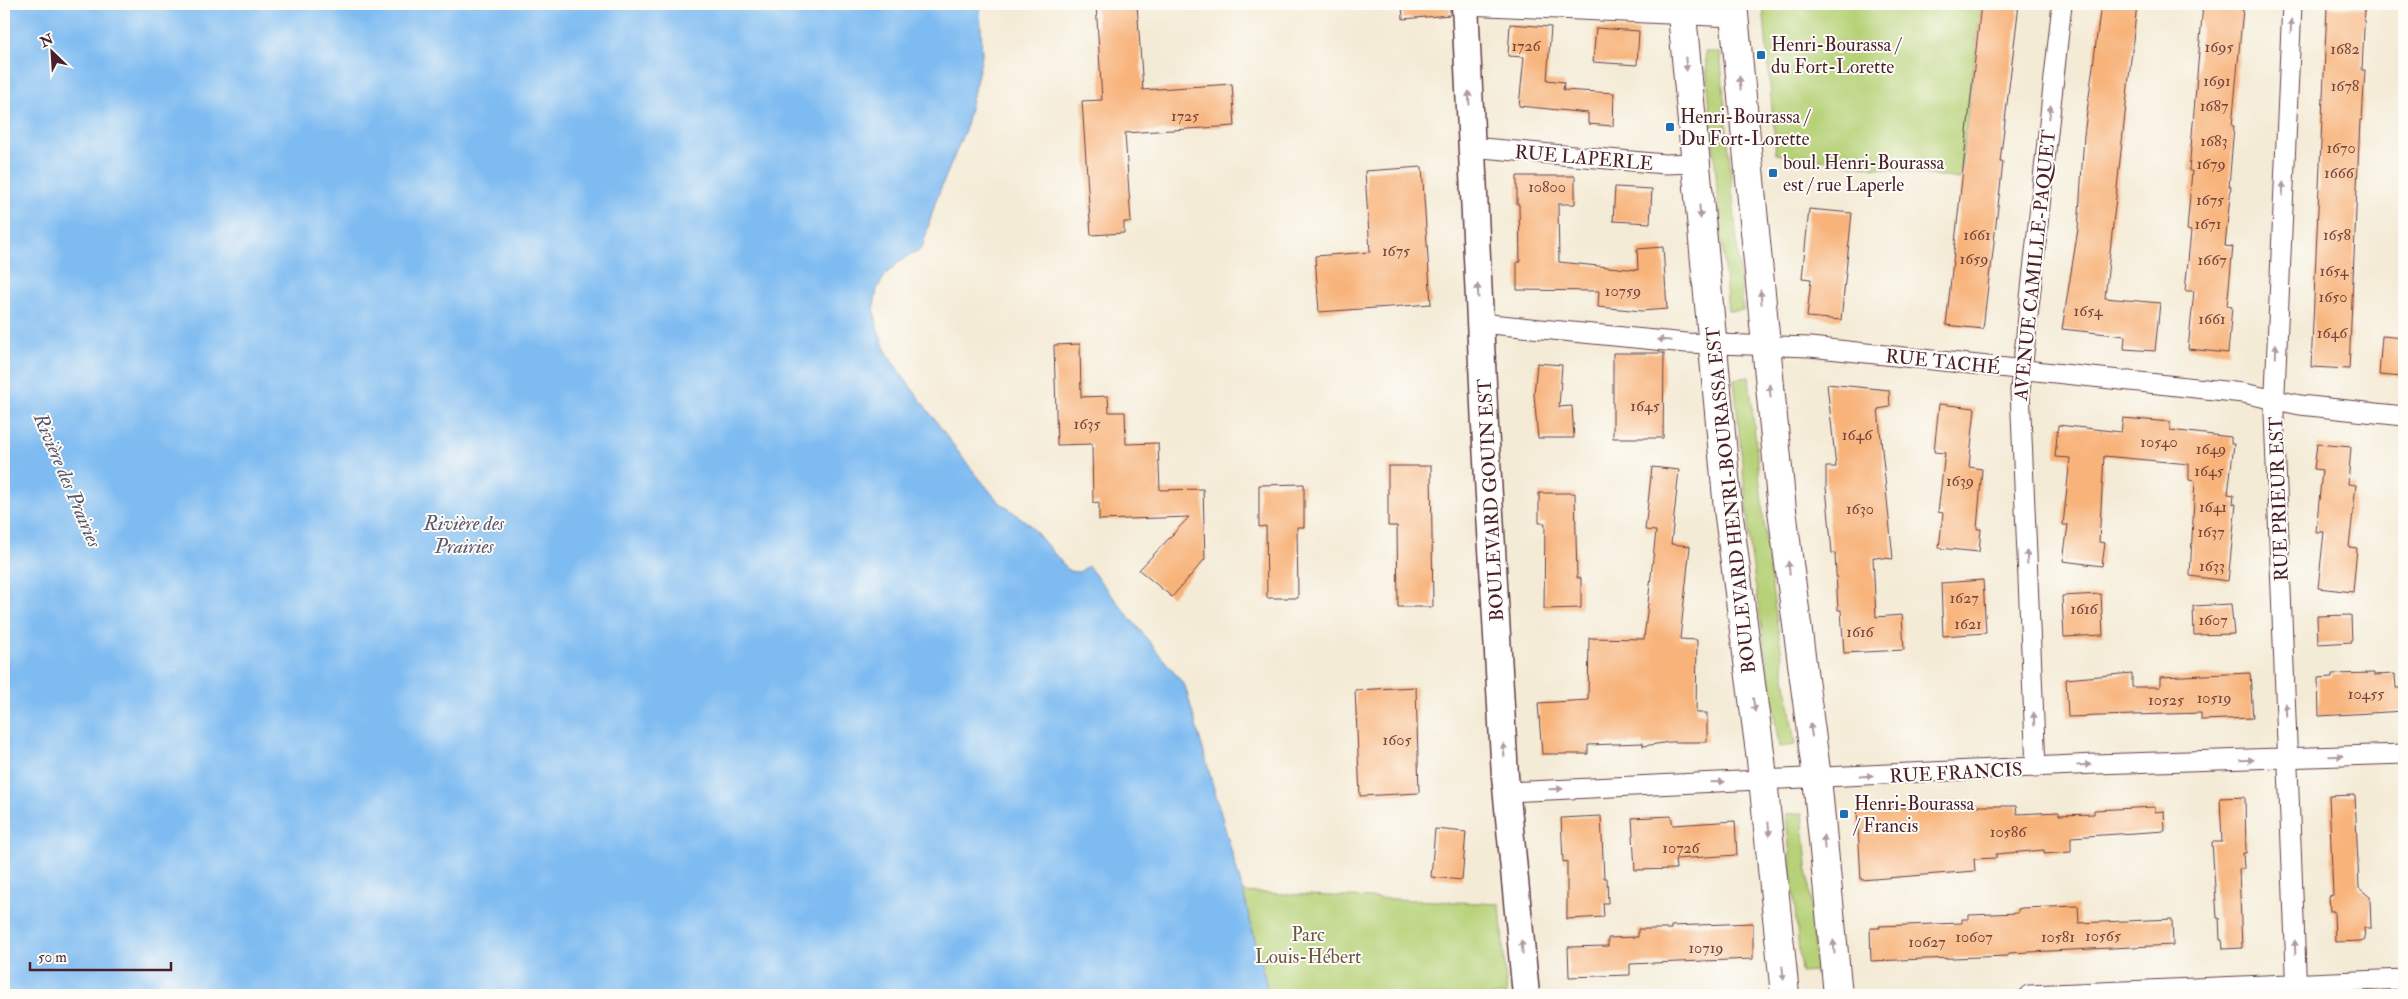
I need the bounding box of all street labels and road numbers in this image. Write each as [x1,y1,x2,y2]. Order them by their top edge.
street label: AVENUE CAMILLE-PAQUET [2009,129,2061,403]
street label: RUE LAPERLE [1514,140,1654,176]
street label: BOULEVARD HENRI-BOURASSA EST [1701,325,1761,675]
street label: RUE TACHÉ [1884,342,2002,380]
street label: BOULEVARD GOUIN EST [1473,378,1509,622]
street label: RUE PRIEUR EST [2264,416,2294,582]
street label: RUE FRANCIS [1889,758,2023,788]

